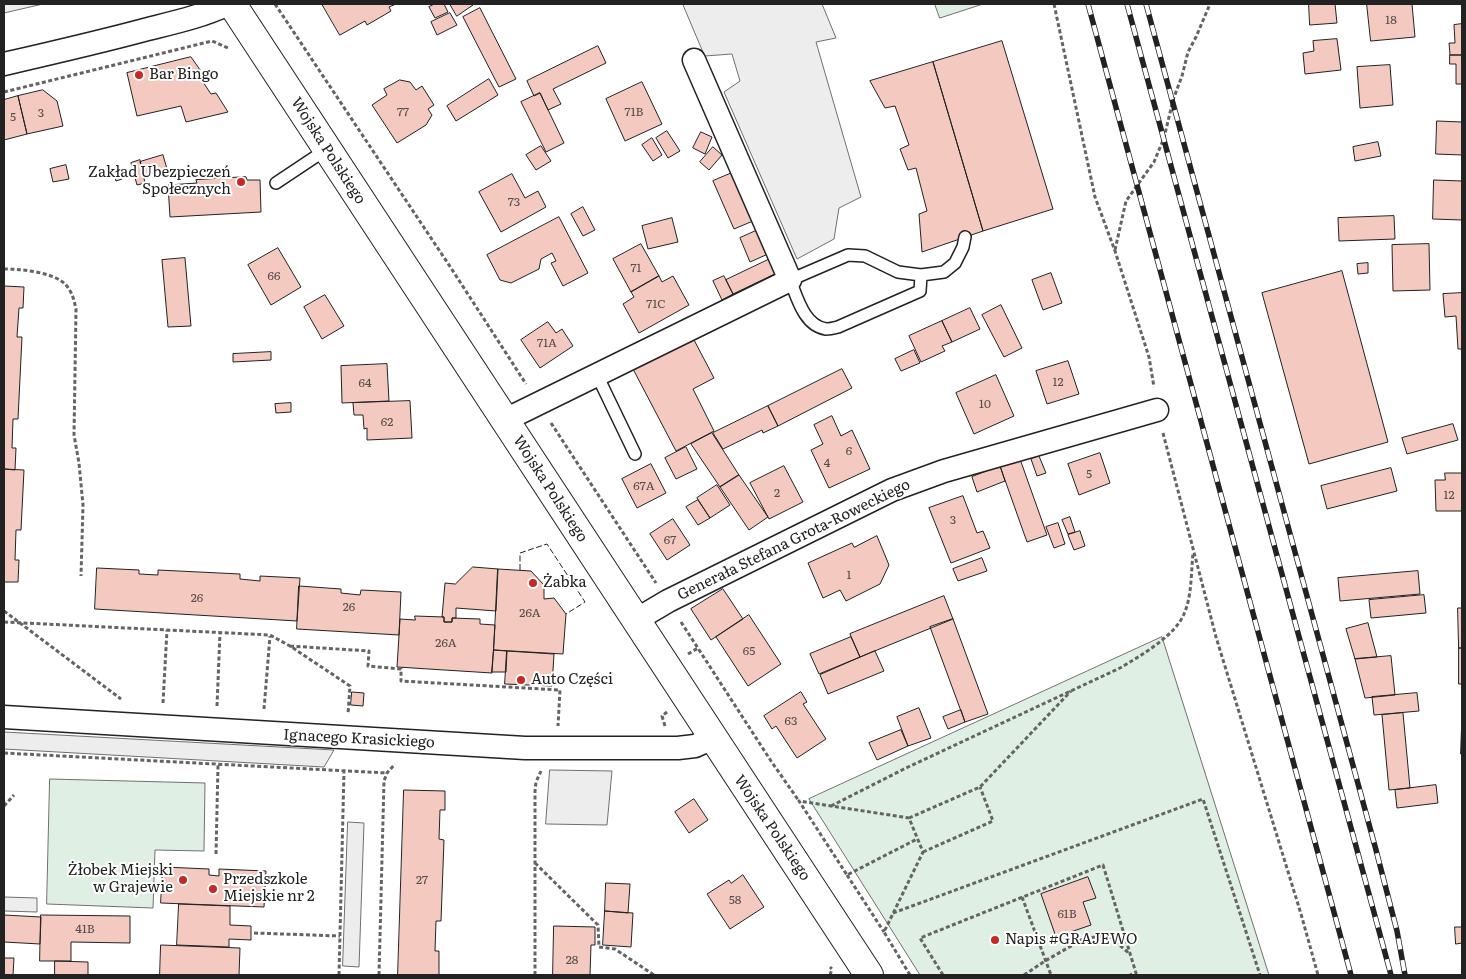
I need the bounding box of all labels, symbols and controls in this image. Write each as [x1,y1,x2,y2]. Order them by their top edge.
house number: 18 [1385,13,1397,27]
place label: Bar Bingo [149,66,219,84]
marker: Bar Bingo [133,69,145,81]
street label: Wojska Polskiego [287,94,369,208]
house number: 77 [397,105,409,119]
house number: 71B [625,105,643,119]
house number: 3 [38,106,44,120]
house number: 5 [10,110,16,124]
place label: Zakład Ubezpieczeń Społecznych [88,164,231,199]
marker: Zakład Ubezpieczeń Społecznych [235,176,247,188]
house number: 73 [508,195,520,209]
house number: 71 [631,261,641,275]
house number: 66 [268,269,280,283]
house number: 71C [646,297,666,311]
house number: 71A [537,336,557,350]
house number: 12 [1053,375,1063,389]
house number: 64 [358,376,372,390]
house number: 10 [979,397,991,411]
house number: 62 [381,415,393,429]
street label: Wojska Polskiego [509,432,591,546]
house number: 6 [846,444,852,458]
house number: 4 [824,456,830,470]
house number: 5 [1086,467,1092,481]
street label: Generała Stefana Grota-Roweckiego [675,476,913,604]
house number: 67A [633,479,655,493]
house number: 2 [774,486,780,500]
house number: 12 [1444,488,1454,502]
house number: 3 [950,513,956,527]
house number: 67 [664,533,676,547]
house number: 1 [847,568,851,582]
place label: Żabka [543,574,587,592]
marker: Żabka [527,577,539,589]
house number: 26 [191,591,203,605]
house number: 26 [343,600,355,614]
house number: 26A [519,606,541,620]
house number: 26A [435,636,457,650]
house number: 65 [743,644,755,658]
place label: Auto Części [531,671,613,689]
marker: Auto Części [515,674,527,686]
house number: 63 [785,714,797,728]
street label: Ignacego Krasickiego [283,726,435,752]
street label: Wojska Polskiego [730,772,814,884]
place label: Żłobek Miejski w Grajewie [68,862,173,897]
place label: Przedszkole Miejskie nr 2 [223,871,314,906]
house number: 27 [416,873,428,887]
marker: Żłobek Miejski w Grajewie [177,874,189,886]
marker: Przedszkole Miejskie nr 2 [207,883,219,895]
house number: 58 [729,893,741,907]
house number: 61B [1057,907,1077,921]
house number: 41B [75,922,95,936]
place label: Napis #GRAJEWO [1005,931,1137,949]
marker: Napis #GRAJEWO [989,934,1001,946]
house number: 28 [566,953,578,967]

